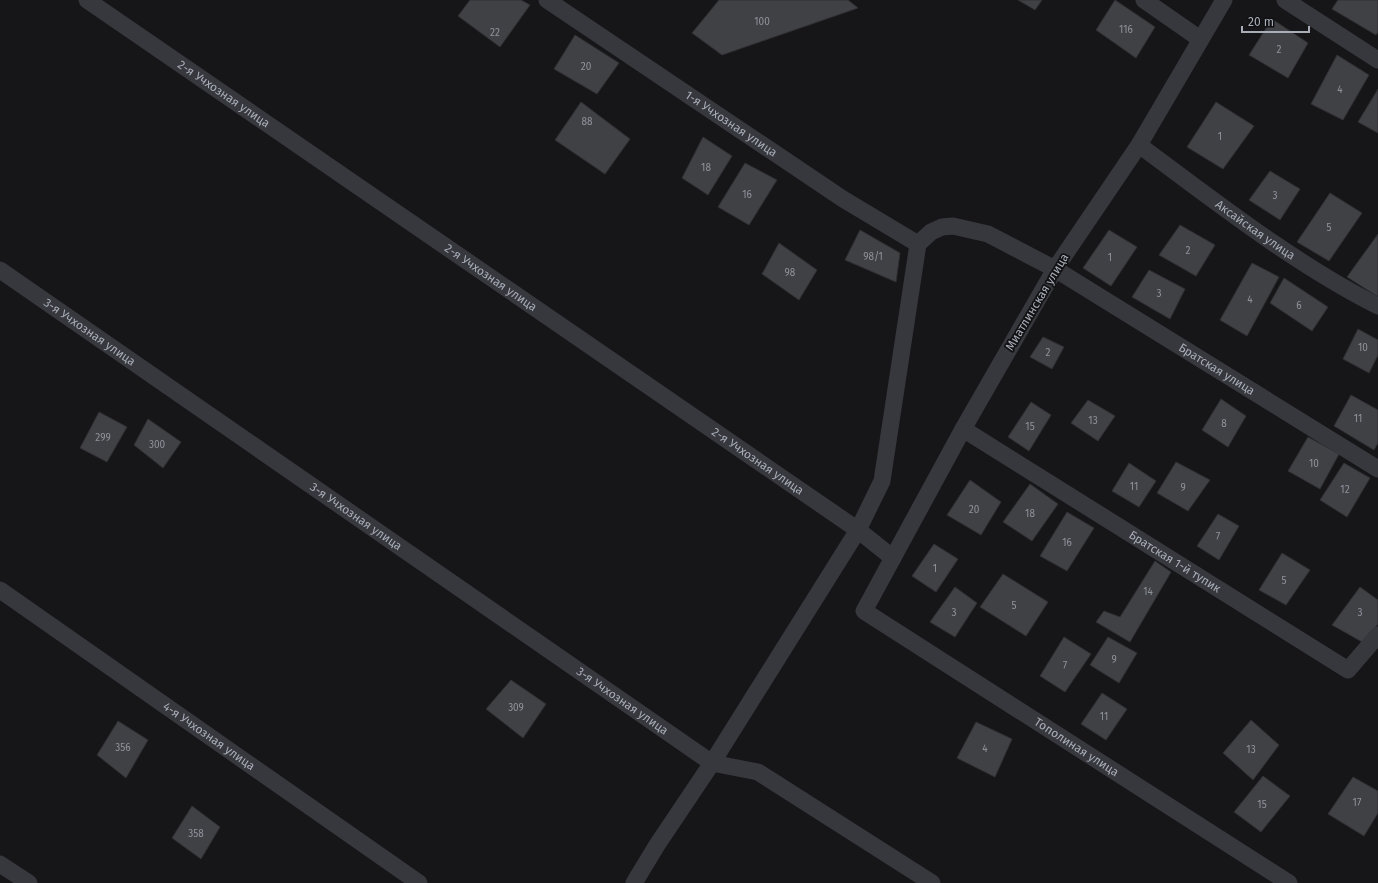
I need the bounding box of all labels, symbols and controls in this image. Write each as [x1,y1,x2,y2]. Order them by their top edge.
scale bar [1242,8,1309,34]
text: 20 m [1248,15,1274,29]
house number: 100 [754,16,770,28]
house number: 116 [1119,24,1133,36]
house number: 22 [490,27,500,39]
house number: 2 [1277,44,1282,56]
street label: 2-я Учхозная улица [175,58,272,131]
house number: 20 [581,61,592,73]
house number: 4 [1337,84,1343,96]
street label: 1-я Учхозная улица [683,88,780,160]
house number: 88 [581,116,593,128]
house number: 1 [1218,131,1222,143]
house number: 18 [701,162,711,174]
house number: 16 [742,189,752,201]
house number: 3 [1273,190,1278,202]
street label: Аксайская улица [1213,197,1298,263]
house number: 5 [1326,222,1332,234]
street label: 2-я Учхозная улица [442,241,539,314]
house number: 2 [1186,245,1191,257]
house number: 98/1 [863,251,883,263]
street label: Миатлинская улица [1003,251,1071,353]
house number: 1 [1108,252,1112,264]
house number: 98 [785,267,796,279]
house number: 3 [1157,288,1162,300]
house number: 4 [1247,294,1253,306]
street label: 3-я Учхозная улица [41,295,138,369]
house number: 6 [1296,300,1302,312]
street label: Братская улица [1176,340,1257,398]
house number: 10 [1358,342,1368,354]
house number: 2 [1046,347,1051,359]
house number: 11 [1354,413,1362,425]
house number: 13 [1088,415,1098,427]
house number: 8 [1221,418,1227,430]
house number: 15 [1025,421,1035,433]
street label: 2-я Учхозная улица [709,425,806,498]
house number: 299 [95,432,111,444]
house number: 300 [149,439,165,451]
house number: 10 [1309,458,1319,470]
street label: 3-я Учхозная улица [307,480,405,553]
house number: 11 [1130,481,1138,493]
house number: 9 [1180,482,1186,494]
house number: 12 [1340,484,1350,496]
house number: 20 [969,504,980,516]
house number: 18 [1025,508,1035,520]
street label: Братская 1-й тупик [1126,528,1224,596]
house number: 7 [1216,531,1221,543]
house number: 16 [1062,537,1072,549]
house number: 1 [933,563,937,575]
house number: 5 [1281,575,1287,587]
house number: 14 [1143,586,1154,598]
house number: 5 [1011,600,1017,612]
house number: 3 [952,607,957,619]
house number: 3 [1358,607,1363,619]
house number: 9 [1111,654,1117,666]
house number: 7 [1063,660,1068,672]
street label: 3-я Учхозная улица [574,664,671,738]
street label: 4-я Учхозная улица [160,699,258,773]
house number: 309 [508,702,524,714]
house number: 11 [1100,711,1108,723]
street label: Тополиная улица [1032,715,1121,779]
house number: 356 [115,742,131,754]
house number: 4 [982,743,988,755]
house number: 13 [1246,744,1256,756]
house number: 17 [1353,797,1362,809]
house number: 15 [1257,799,1267,811]
house number: 358 [188,828,204,840]

